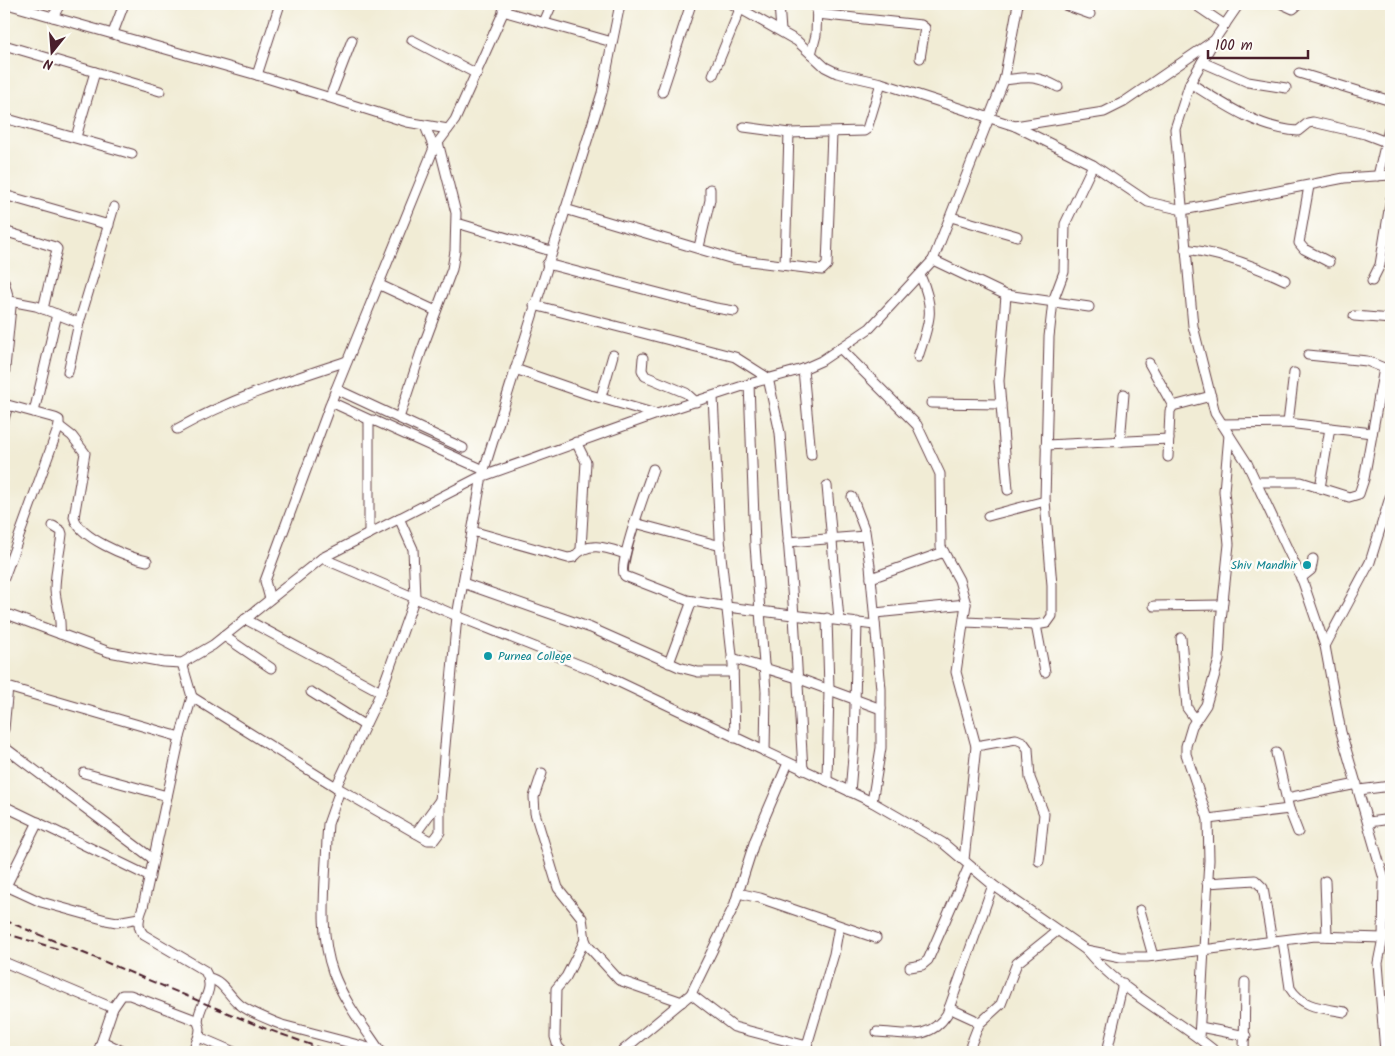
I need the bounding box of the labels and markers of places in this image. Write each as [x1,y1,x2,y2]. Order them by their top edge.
place label: Shiv Mandhir [1231,556,1298,575]
marker: Shiv Mandhir [1301,559,1313,571]
place label: Purnea College [498,647,572,666]
marker: Purnea College [482,650,494,662]

